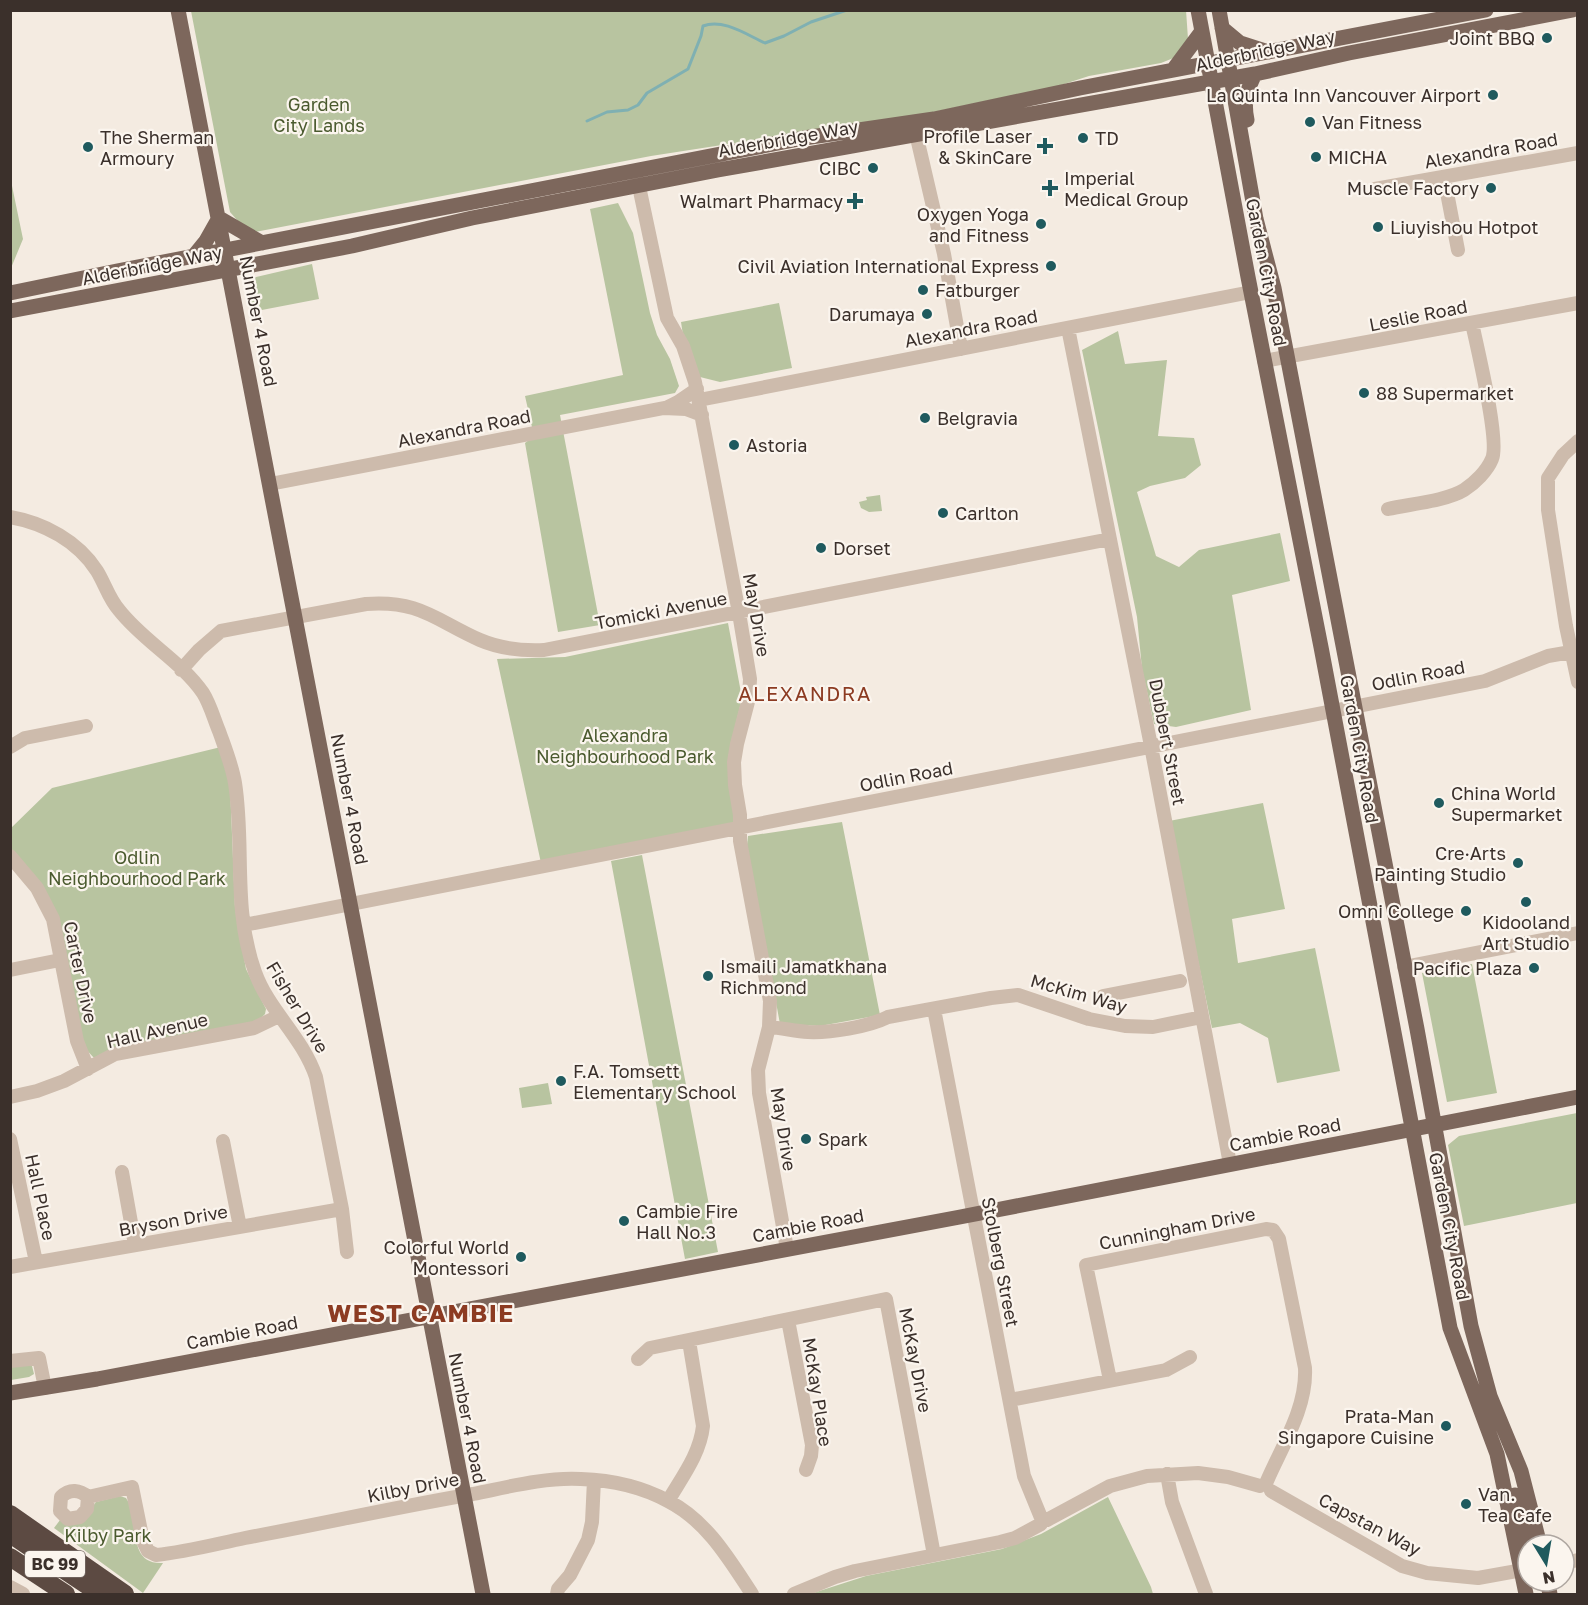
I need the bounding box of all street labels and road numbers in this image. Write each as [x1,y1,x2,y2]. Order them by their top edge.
street label: Alderbridge Way [1193,24,1337,76]
street label: Alderbridge Way [716,115,860,161]
street label: Alexandra Road [1423,127,1559,173]
street label: Garden City Road [1242,196,1292,348]
street label: Alderbridge Way [80,241,224,289]
street label: Number 4 Road [236,254,282,388]
street label: Leslie Road [1367,295,1469,335]
street label: Alexandra Road [903,304,1039,352]
street label: Alexandra Road [396,404,532,452]
street label: May Drive [739,571,775,659]
street label: Tomicki Avenue [593,586,729,634]
street label: Odlin Road [1369,655,1467,695]
street label: Garden City Road [1336,673,1384,825]
street label: Dubbert Street [1145,677,1191,807]
street label: Number 4 Road [327,732,373,866]
street label: Odlin Road [857,756,955,796]
street label: Carter Drive [59,919,103,1025]
street label: Fisher Drive [262,957,334,1057]
street label: McKim Way [1028,969,1130,1017]
street label: Hall Avenue [104,1008,210,1052]
street label: May Drive [767,1086,801,1172]
street label: Cambie Road [1227,1112,1343,1156]
street label: Garden City Road [1425,1150,1475,1302]
street label: Hall Place [21,1152,61,1242]
street label: Stolberg Street [978,1195,1024,1329]
street label: Bryson Drive [117,1200,229,1240]
street label: Cunningham Drive [1097,1202,1257,1254]
street label: Cambie Road [750,1203,866,1247]
street label: McKay Drive [895,1306,937,1414]
street label: Cambie Road [184,1310,300,1354]
street label: McKay Place [799,1336,837,1448]
street label: Number 4 Road [445,1351,491,1485]
street label: Kilby Drive [365,1467,461,1507]
street label: Capstan Way [1315,1488,1425,1560]
road number: BC 99 [25,1551,85,1577]

